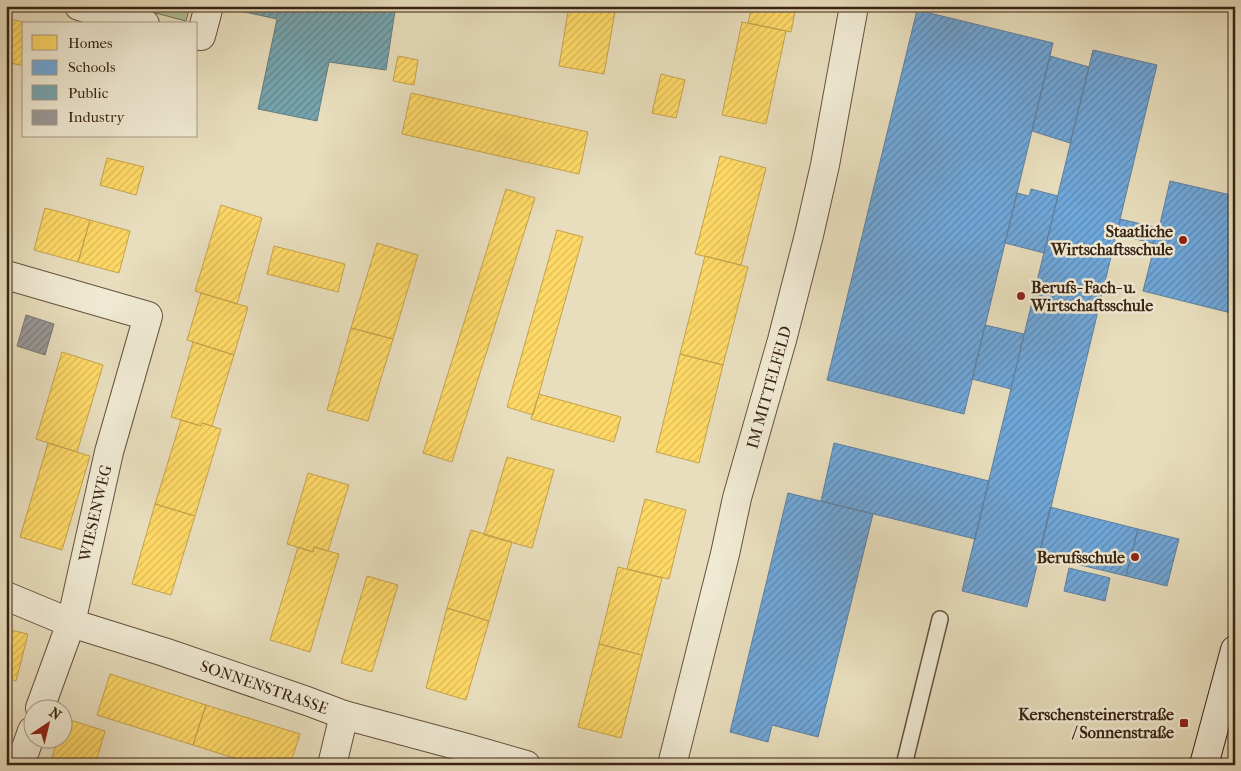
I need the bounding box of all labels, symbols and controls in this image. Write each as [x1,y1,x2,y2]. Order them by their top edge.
legend [22,22,198,138]
text: Homes [68,34,113,52]
text: Schools [68,58,116,76]
text: Public [68,84,109,102]
text: Industry [68,108,125,126]
place label: Staatliche Wirtschaftsschule [1050,222,1173,259]
marker: Staatliche Wirtschaftsschule [1177,234,1189,246]
place label: Berufs- Fach- u. Wirtschaftsschule [1030,278,1153,315]
marker: Berufs- Fach- u. Wirtschaftsschule [1015,290,1027,302]
street label: IM MITTELFELD [742,324,795,451]
street label: WIESENWEG [74,463,115,564]
place label: Berufsschule [1037,548,1125,567]
marker: Berufsschule [1129,551,1141,563]
street label: SONNENSTRASSE [198,656,331,718]
north arrow [22,698,72,748]
text: N [46,704,65,724]
place label: Kerschensteinerstraße / Sonnenstraße [1018,705,1174,742]
marker: Kerschensteinerstraße / Sonnenstraße [1178,717,1190,729]

